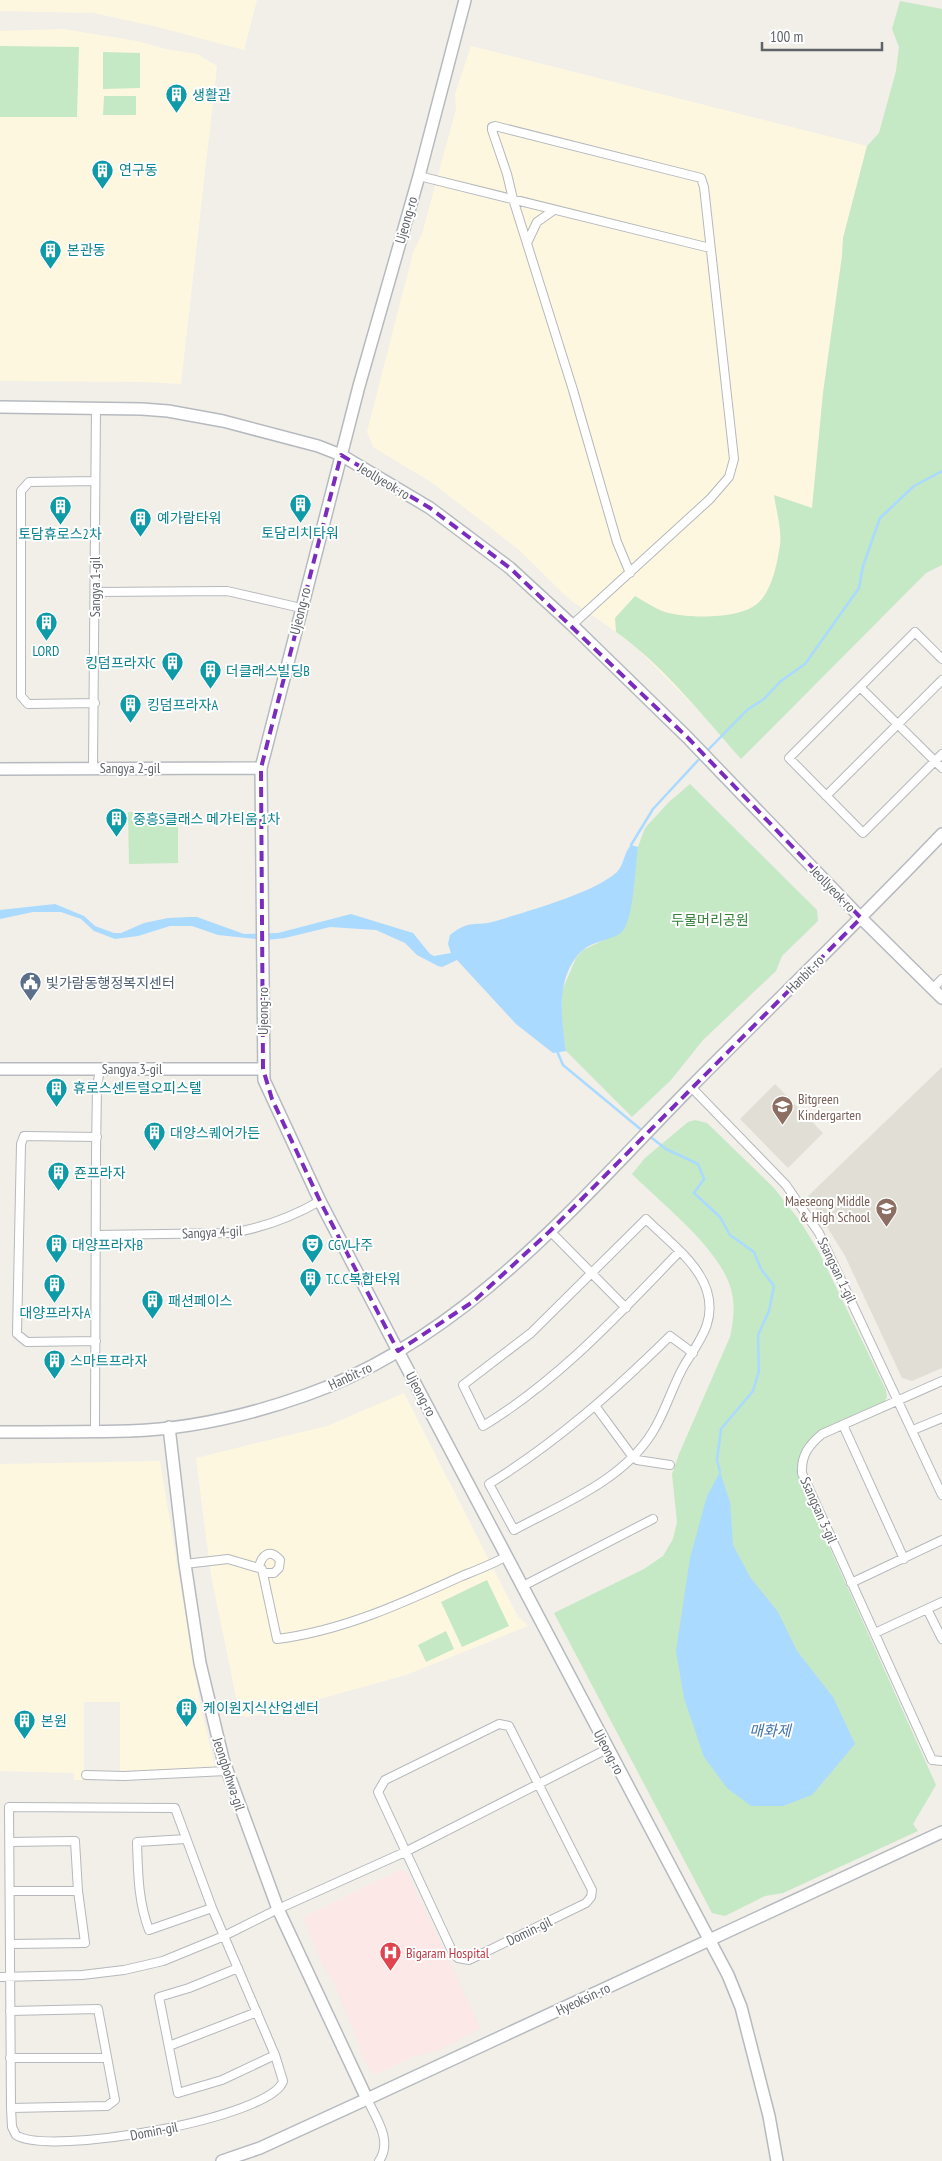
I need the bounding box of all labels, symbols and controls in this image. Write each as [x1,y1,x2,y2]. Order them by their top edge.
scale bar [762,20,882,52]
text: 100 m [770,27,803,46]
building icon: 생활관 [164,83,188,114]
place label: 생활관 [192,86,231,104]
building icon: 연구동 [91,158,115,189]
place label: 연구동 [119,161,158,179]
street label: Ujeong-ro [391,194,421,246]
building icon: 본관동 [39,238,63,269]
place label: 본관동 [67,241,106,259]
street label: Jeollyeok-ro [354,458,413,504]
building icon: 토담리치타워 [288,493,312,524]
building icon: 토담휴로스2차 [48,494,72,525]
building icon: 예가람타워 [129,506,153,537]
place label: 예가람타워 [157,509,221,527]
place label: 토담리치타워 [261,524,339,542]
place label: 토담휴로스2차 [18,525,102,543]
street label: Sangya 1-gil [86,556,104,617]
street label: Ujeong-ro [285,585,315,637]
building icon: LORD [34,611,58,642]
place label: LORD [33,642,59,660]
building icon: 킹덤프라자C [160,651,184,682]
place label: 킹덤프라자C [85,654,157,672]
building icon: 더클래스빌딩B [198,659,222,690]
place label: 더클래스빌딩B [226,662,310,680]
building icon: 킹덤프라자A [119,693,143,724]
place label: 킹덤프라자A [147,696,218,714]
street label: Sangya 2-gil [100,759,161,777]
building icon: 중흥S클래스 메가티움 1차 [105,807,129,838]
place label: 중흥S클래스 메가티움 1차 [133,810,280,828]
street label: Jeollyeok-ro [806,861,859,916]
park label: 두물머리공원 [671,911,749,929]
street label: Hanbit-ro [782,951,828,997]
public building icon: 빛가람동행정복지센터 [18,971,42,1002]
place label: 빛가람동행정복지센터 [46,974,175,992]
street label: Ujeong-ro [254,987,272,1035]
street label: Sangya 3-gil [102,1060,163,1078]
building icon: 휴로스센트럴오피스텔 [45,1076,69,1107]
place label: 휴로스센트럴오피스텔 [73,1079,202,1097]
place label: Bitgreen Kindergarten [798,1090,861,1124]
school or university icon: Bitgreen Kindergarten [770,1095,794,1126]
building icon: 대양스퀘어가든 [142,1121,166,1152]
place label: 대양스퀘어가든 [170,1124,260,1142]
building icon: 죤프라자 [46,1161,70,1192]
place label: 죤프라자 [74,1164,126,1182]
place label: Maeseong Middle & High School [785,1192,871,1226]
school or university icon: Maeseong Middle & High School [874,1197,898,1228]
street label: Sangya 4-gil [181,1221,243,1243]
building icon: 대양프라자B [44,1233,68,1264]
theatre icon: CGV나주 [300,1233,324,1264]
street label: Ssangsan 1-gil [813,1234,861,1306]
place label: 대양프라자B [72,1236,143,1254]
place label: CGV나주 [328,1236,373,1254]
building icon: T.C.C복합타워 [298,1267,322,1298]
place label: T.C.C복합타워 [326,1270,400,1288]
building icon: 대양프라자A [43,1273,67,1304]
building icon: 패션페이스 [140,1289,164,1320]
place label: 패션페이스 [168,1292,233,1310]
place label: 대양프라자A [19,1304,91,1322]
building icon: 스마트프라자 [42,1349,66,1380]
place label: 스마트프라자 [70,1352,147,1370]
street label: Hanbit-ro [325,1358,375,1394]
street label: Ujeong-ro [402,1369,440,1419]
street label: Ssangsan 3-gil [796,1474,842,1547]
building icon: 케이원지식산업센터 [175,1696,199,1727]
place label: 케이원지식산업센터 [203,1699,319,1717]
building icon: 본원 [13,1709,37,1740]
place label: 본원 [41,1712,67,1730]
water label: 매화제 [749,1721,793,1740]
street label: Ujeong-ro [590,1727,628,1777]
street label: Jeongbohwa-gil [208,1734,250,1814]
street label: Domin-gil [503,1912,555,1950]
hospital icon: Bigaram Hospital [378,1941,402,1972]
place label: Bigaram Hospital [406,1944,490,1962]
street label: Hyeoksin-ro [553,1979,613,2019]
street label: Domin-gil [129,2117,180,2144]

